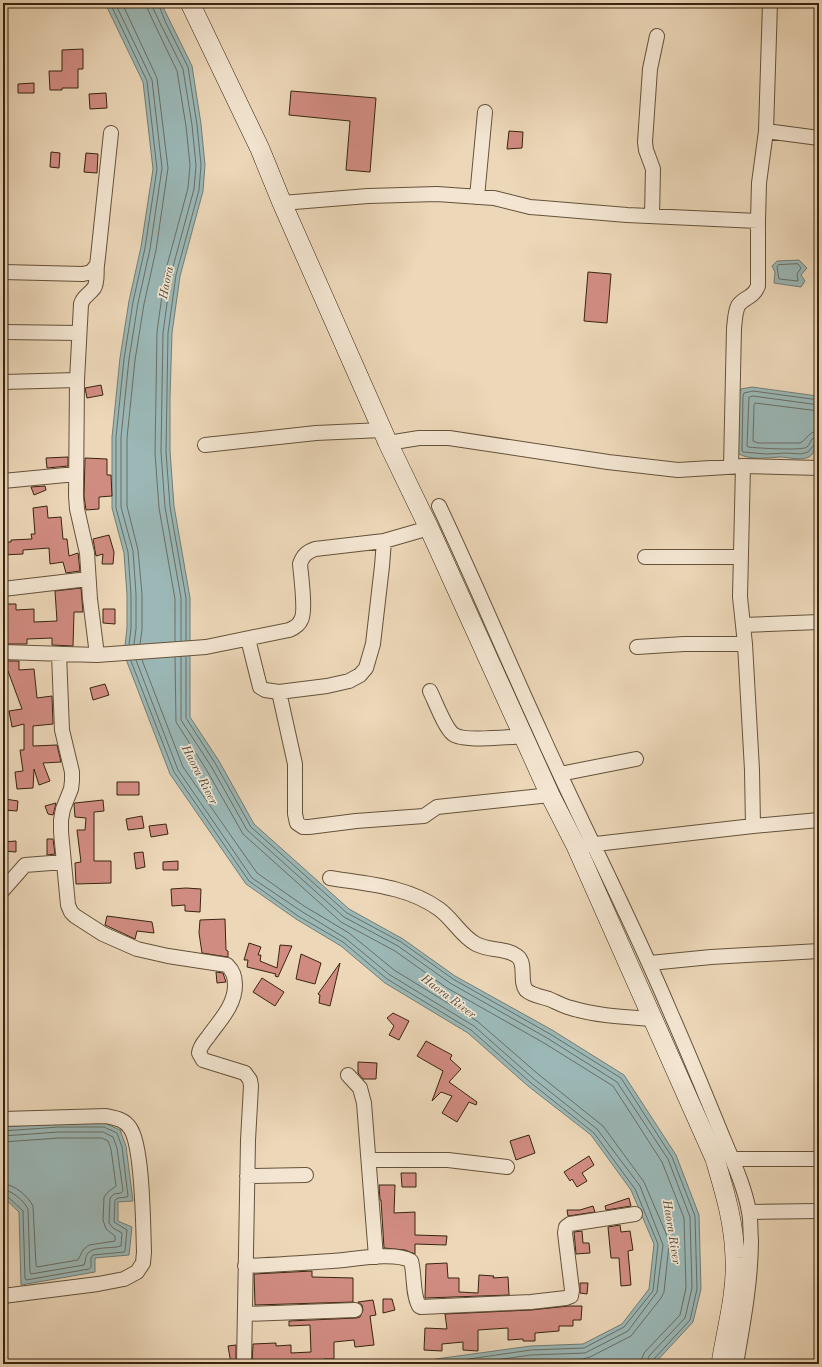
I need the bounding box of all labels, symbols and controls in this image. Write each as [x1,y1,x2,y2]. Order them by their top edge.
water label: Haora [158,265,176,301]
water label: Haora River [178,742,219,807]
water label: Haora River [418,972,478,1022]
water label: Haora River [660,1198,682,1266]

